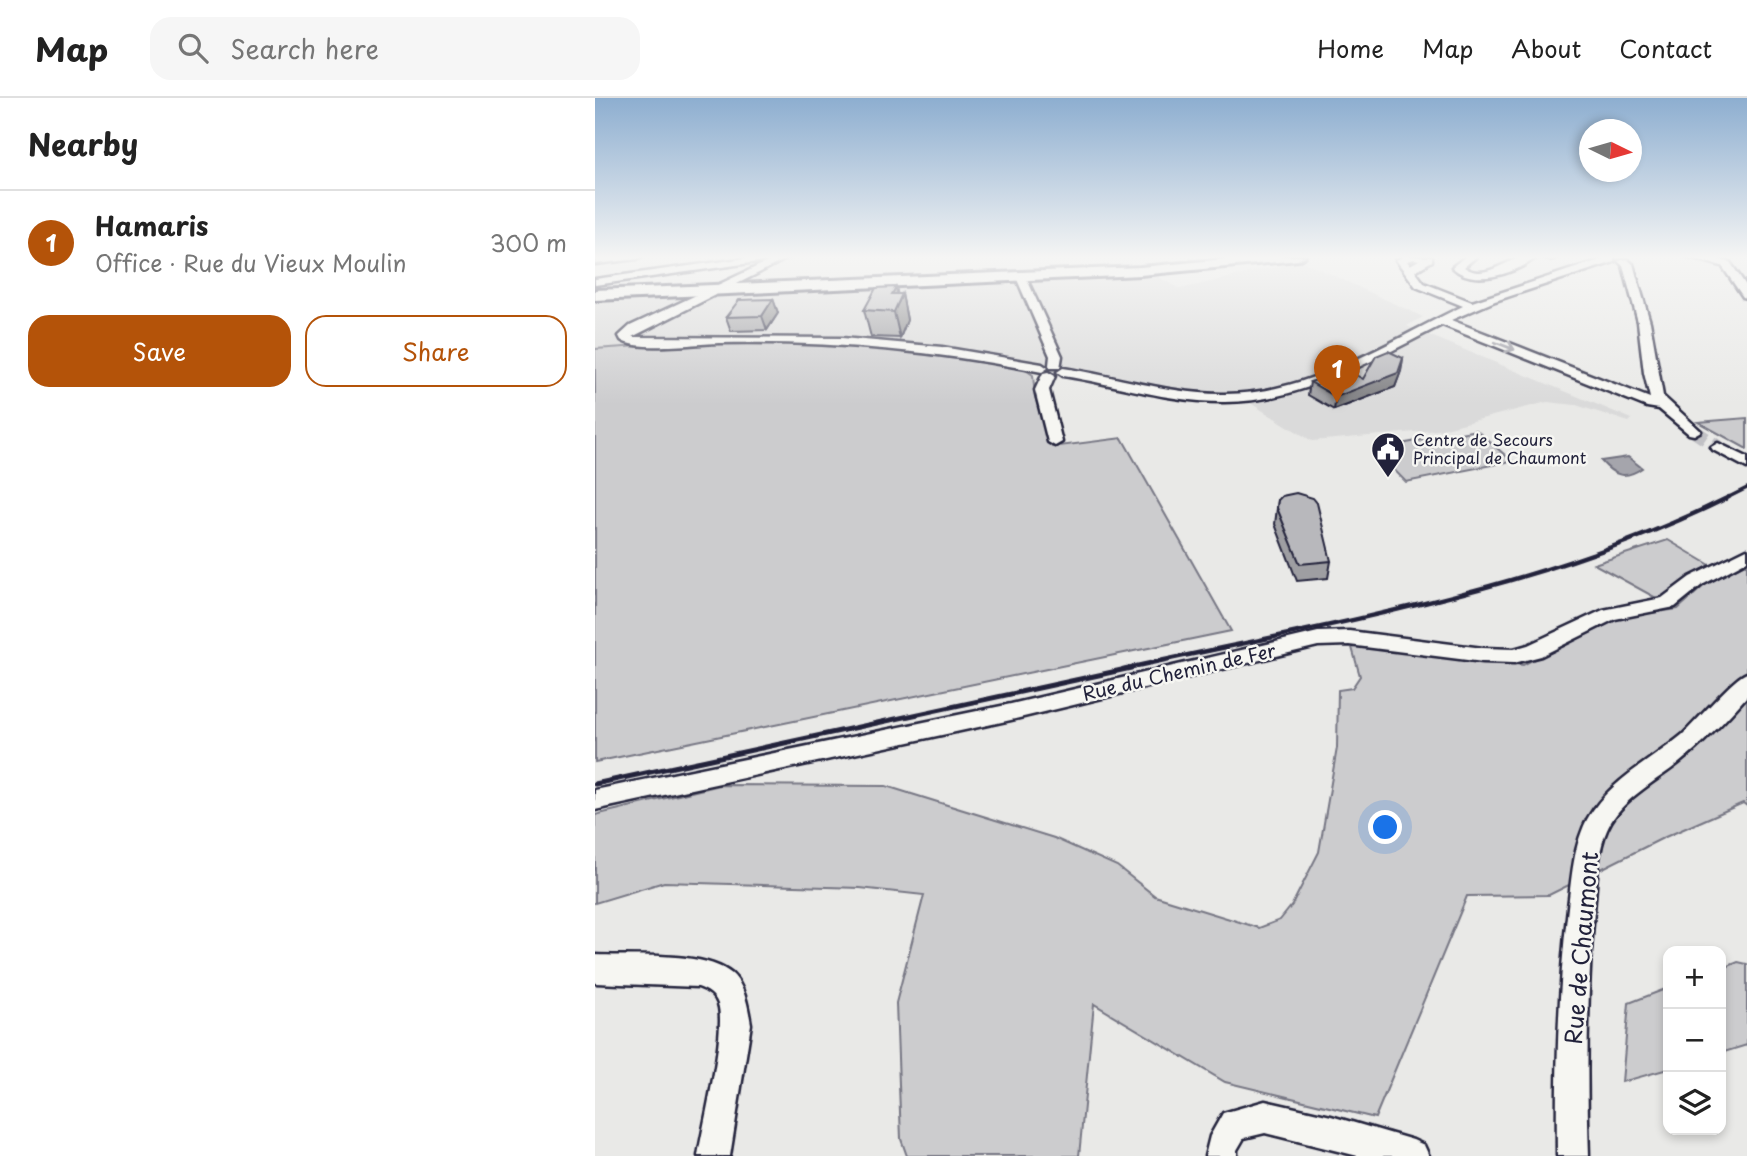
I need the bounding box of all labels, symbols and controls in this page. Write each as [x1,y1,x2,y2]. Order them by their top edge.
search box [150,17,640,80]
text: Map [35,23,108,73]
icon: search [174,29,212,67]
text: Search here [230,29,379,68]
text: Home [1317,30,1384,66]
text: Map [1422,30,1473,66]
text: About [1511,30,1581,66]
text: Contact [1619,30,1712,66]
north arrow [1579,119,1642,182]
text: Nearby [28,121,138,166]
text: Hamaris [95,206,209,245]
text: 1 [46,225,57,260]
text: 300 m [490,225,567,260]
text: Office · Rue du Vieux Moulin [95,245,407,280]
button: Save [28,315,291,387]
button: Share [305,315,567,387]
one-way arrow [1494,341,1516,354]
pin: 1 [1314,345,1360,403]
place label: Centre de Secours Principal de Chaumont [1413,427,1587,469]
public building icon: Centre de Secours Principal de Chaumont [1369,430,1407,479]
street label: Rue du Chemin de Fer [1080,635,1278,707]
your location [1368,810,1402,844]
street label: Rue de Chaumont [1555,850,1606,1046]
map controls [1663,946,1726,1135]
button: + [1663,946,1726,1009]
button: − [1663,1009,1726,1072]
button: layers [1663,1072,1726,1135]

